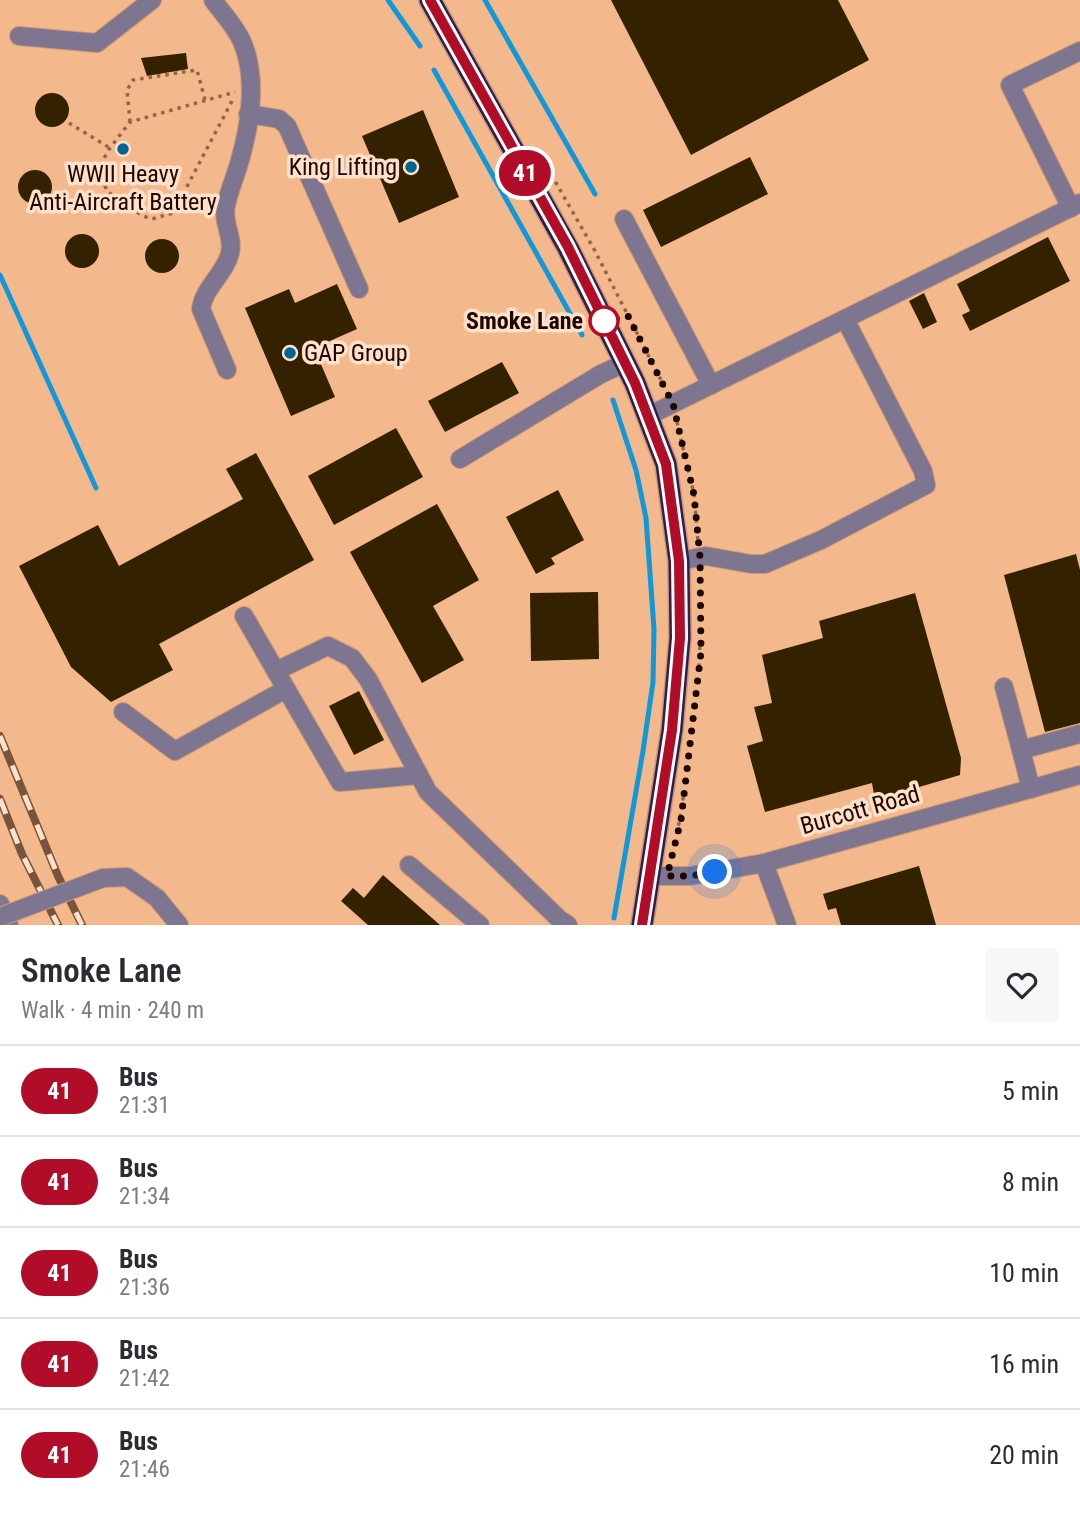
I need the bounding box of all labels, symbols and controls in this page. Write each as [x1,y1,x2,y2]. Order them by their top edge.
marker: WWII Heavy Anti-Aircraft Battery [115,141,131,157]
line badge: 41 [494,150,556,196]
place label: King Lifting [289,153,397,181]
marker: King Lifting [403,159,419,175]
text: 41 [513,159,537,187]
place label: WWII Heavy Anti-Aircraft Battery [29,160,217,216]
marker: Smoke Lane [589,306,619,336]
place label: Smoke Lane [466,307,583,335]
place label: GAP Group [304,339,408,367]
marker: GAP Group [282,345,298,361]
street label: Burcott Road [797,780,923,840]
your location [697,854,732,889]
button: heart [985,948,1059,1022]
text: Smoke Lane [21,951,182,990]
text: Walk · 4 min · 240 m [21,997,204,1024]
text: Bus [119,1062,158,1092]
text: 5 min [1002,1076,1059,1106]
text: 41 [47,1077,72,1105]
text: 21:31 [119,1092,170,1119]
text: Bus [119,1153,158,1183]
text: 8 min [1002,1167,1059,1197]
text: 41 [47,1168,72,1196]
text: 21:34 [119,1183,170,1210]
text: Bus [119,1244,158,1274]
text: 10 min [989,1258,1059,1288]
text: 41 [47,1259,72,1287]
text: 21:36 [119,1274,170,1301]
text: Bus [119,1335,158,1365]
text: 16 min [989,1349,1059,1379]
text: 41 [47,1350,72,1378]
text: 21:42 [119,1365,170,1392]
text: Bus [119,1426,158,1456]
text: 20 min [989,1440,1059,1470]
text: 41 [47,1441,72,1469]
text: 21:46 [119,1456,170,1483]

